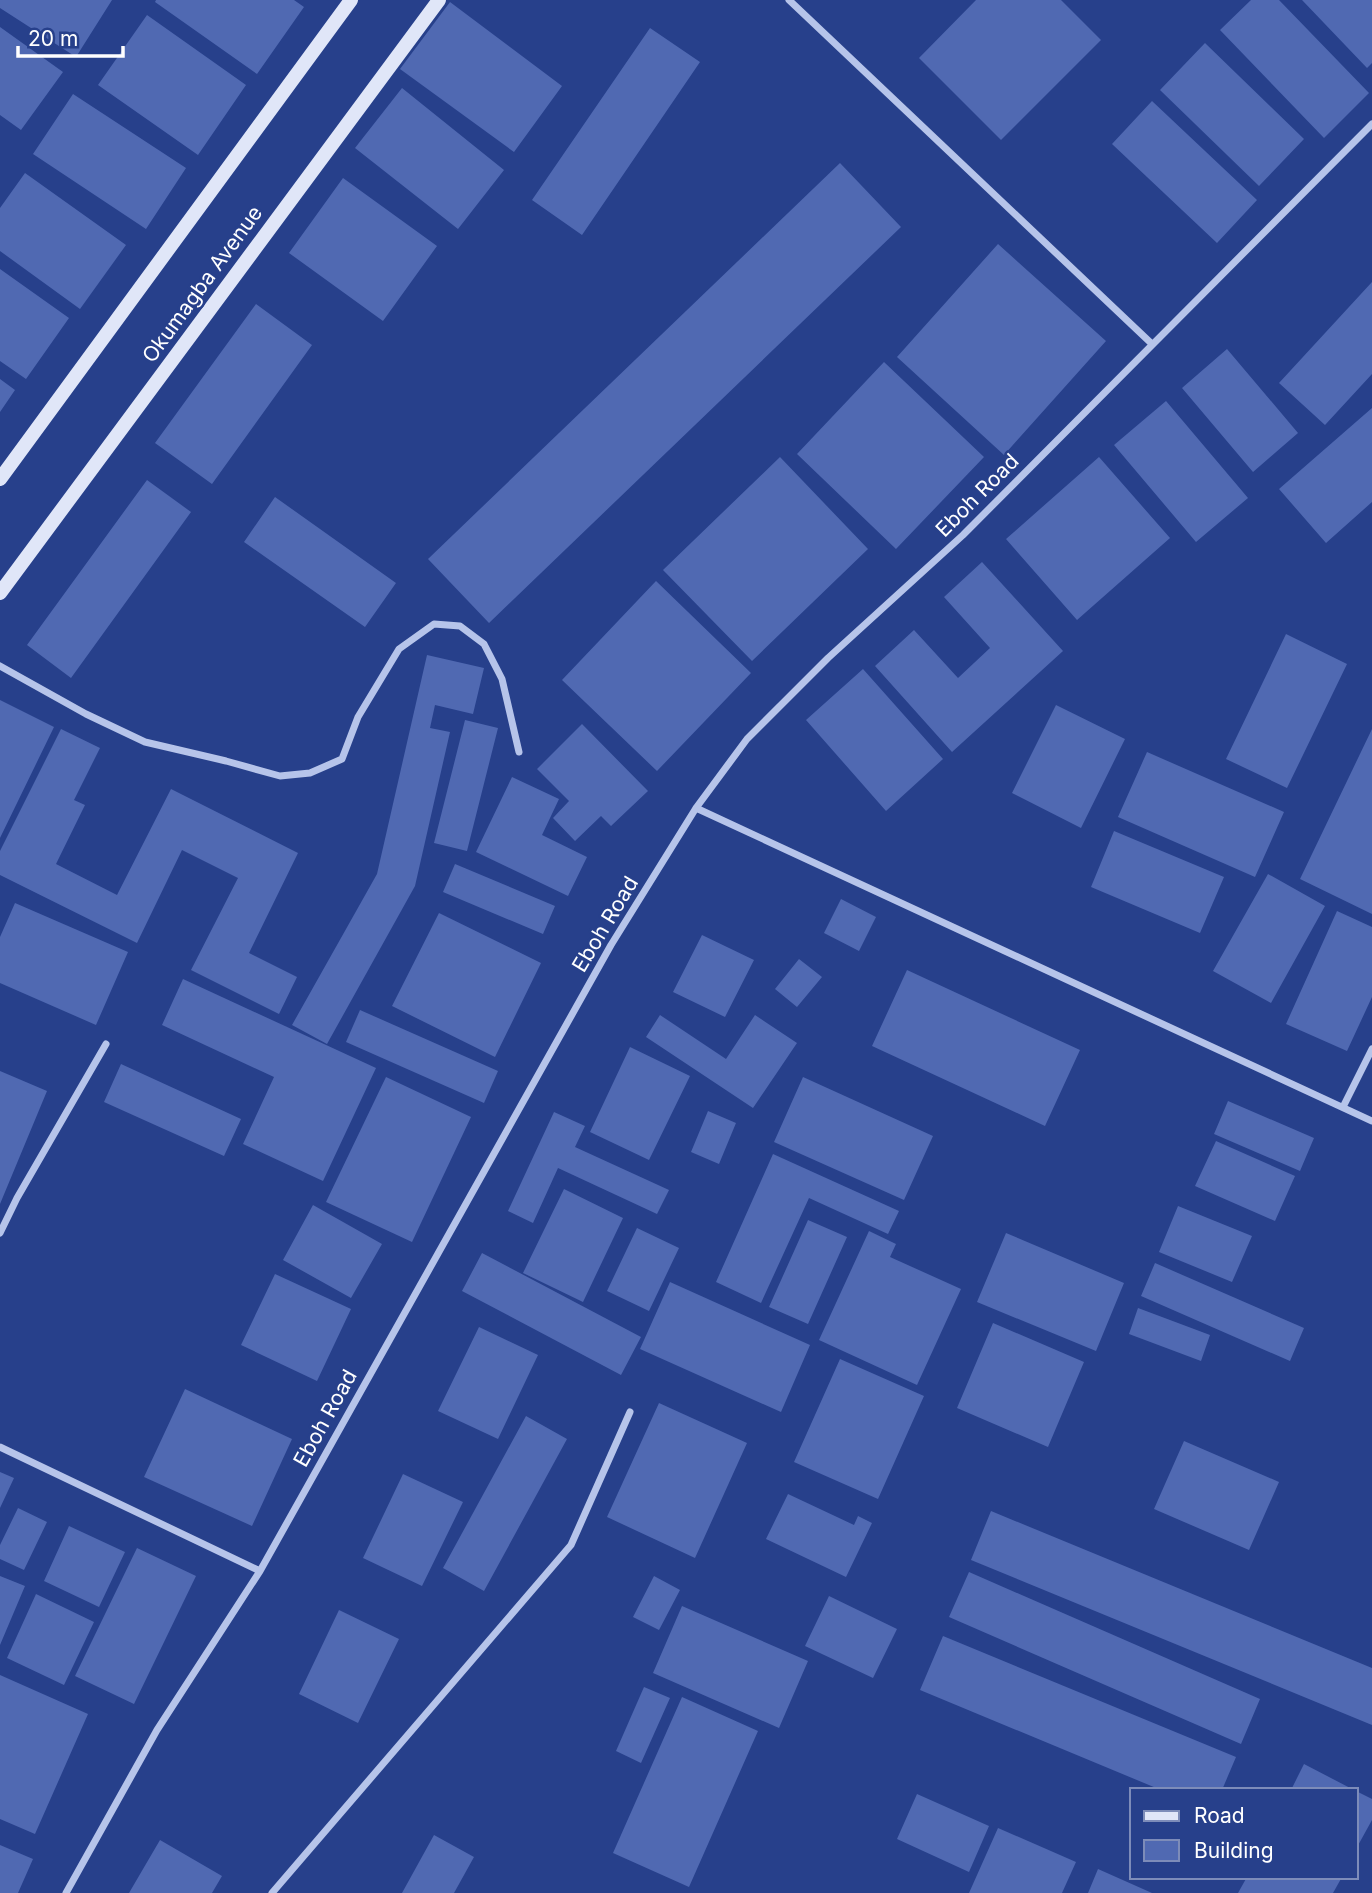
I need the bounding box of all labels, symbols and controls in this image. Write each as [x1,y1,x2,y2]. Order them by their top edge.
scale bar [18,14,122,58]
text: 20 m [28,26,78,51]
street label: Okumagba Avenue [137,201,267,367]
street label: Eboh Road [930,448,1024,542]
street label: Eboh Road [567,872,643,976]
street label: Eboh Road [288,1365,362,1471]
legend [1130,1788,1358,1879]
text: Road [1194,1803,1245,1828]
text: Building [1194,1838,1274,1863]

